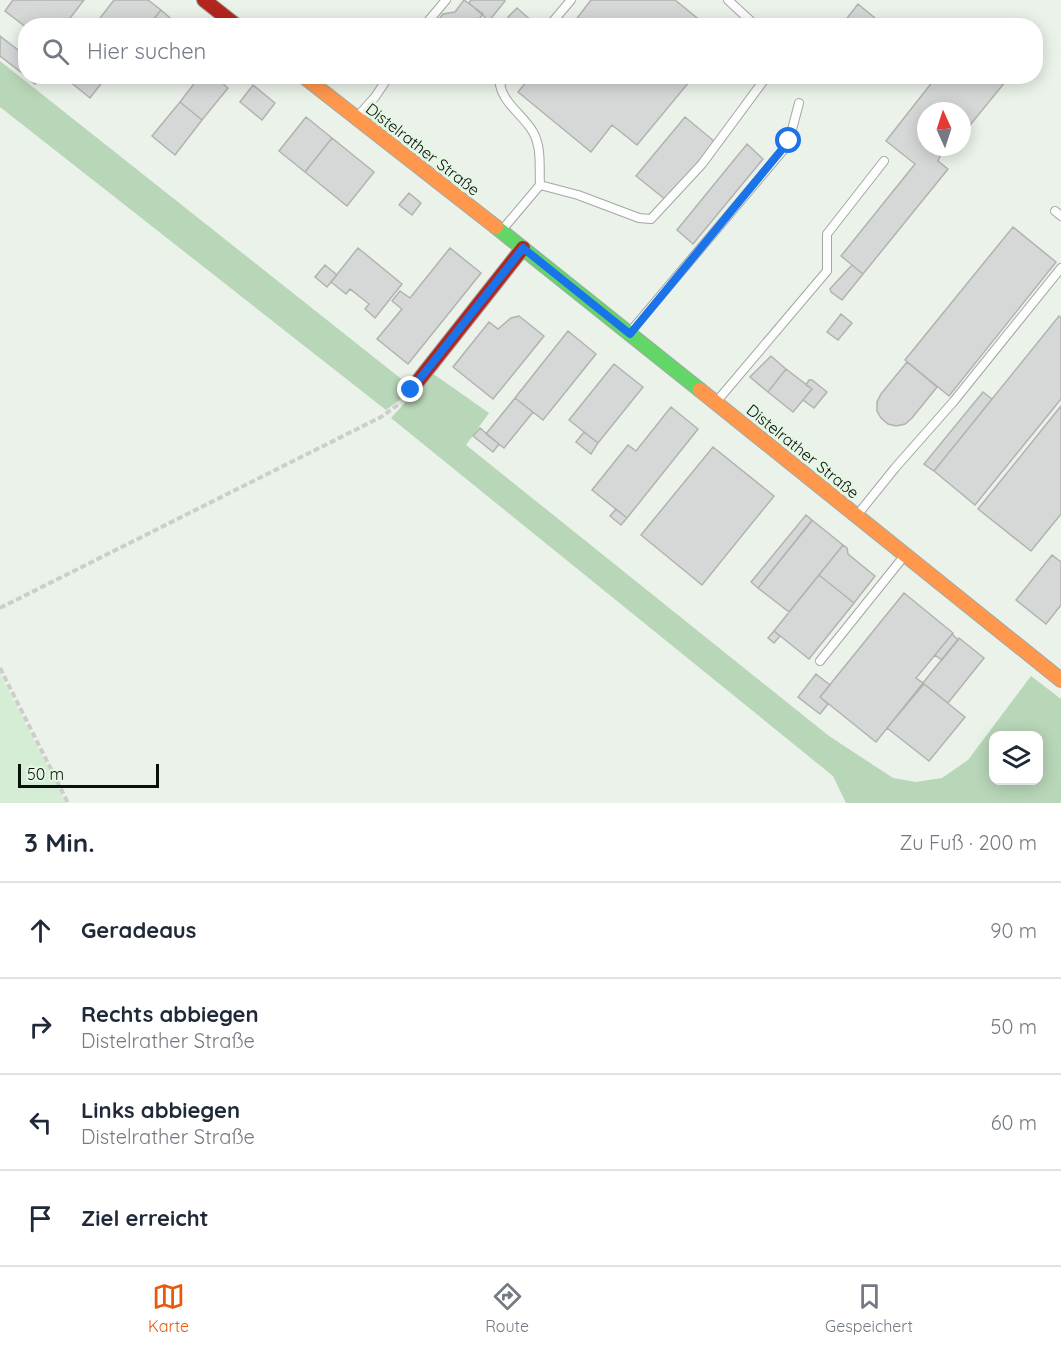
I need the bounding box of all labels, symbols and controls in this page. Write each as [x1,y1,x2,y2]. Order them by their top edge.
search box [18,18,1043,84]
icon: search [39,35,72,68]
text: Hier suchen [87,37,206,65]
street label: Distelrather Straße [362,98,484,200]
north arrow [917,102,971,156]
route start [775,127,801,153]
route end [397,376,423,402]
street label: Distelrather Straße [743,399,863,503]
map controls [989,731,1043,785]
button: layers [989,731,1043,785]
scale bar [18,761,159,788]
text: 50 m [27,764,64,784]
text: 3 Min. [24,826,95,859]
text: Zu Fuß · 200 m [899,830,1037,855]
icon: ahead [24,914,57,947]
text: Geradeaus [81,916,196,944]
text: 90 m [990,918,1037,943]
text: Rechts abbiegen [81,1000,259,1028]
icon: right [24,1010,57,1043]
text: 50 m [991,1014,1037,1039]
text: Distelrather Straße [81,1028,255,1053]
text: Links abbiegen [81,1096,240,1124]
icon: left [24,1106,57,1139]
text: 60 m [991,1110,1037,1135]
text: Distelrather Straße [81,1124,255,1149]
icon: arrive [24,1202,57,1235]
text: Ziel erreicht [81,1204,209,1232]
tab: Karte [148,1280,189,1336]
tab: Route [485,1280,529,1336]
tab: Gespeichert [825,1280,913,1336]

